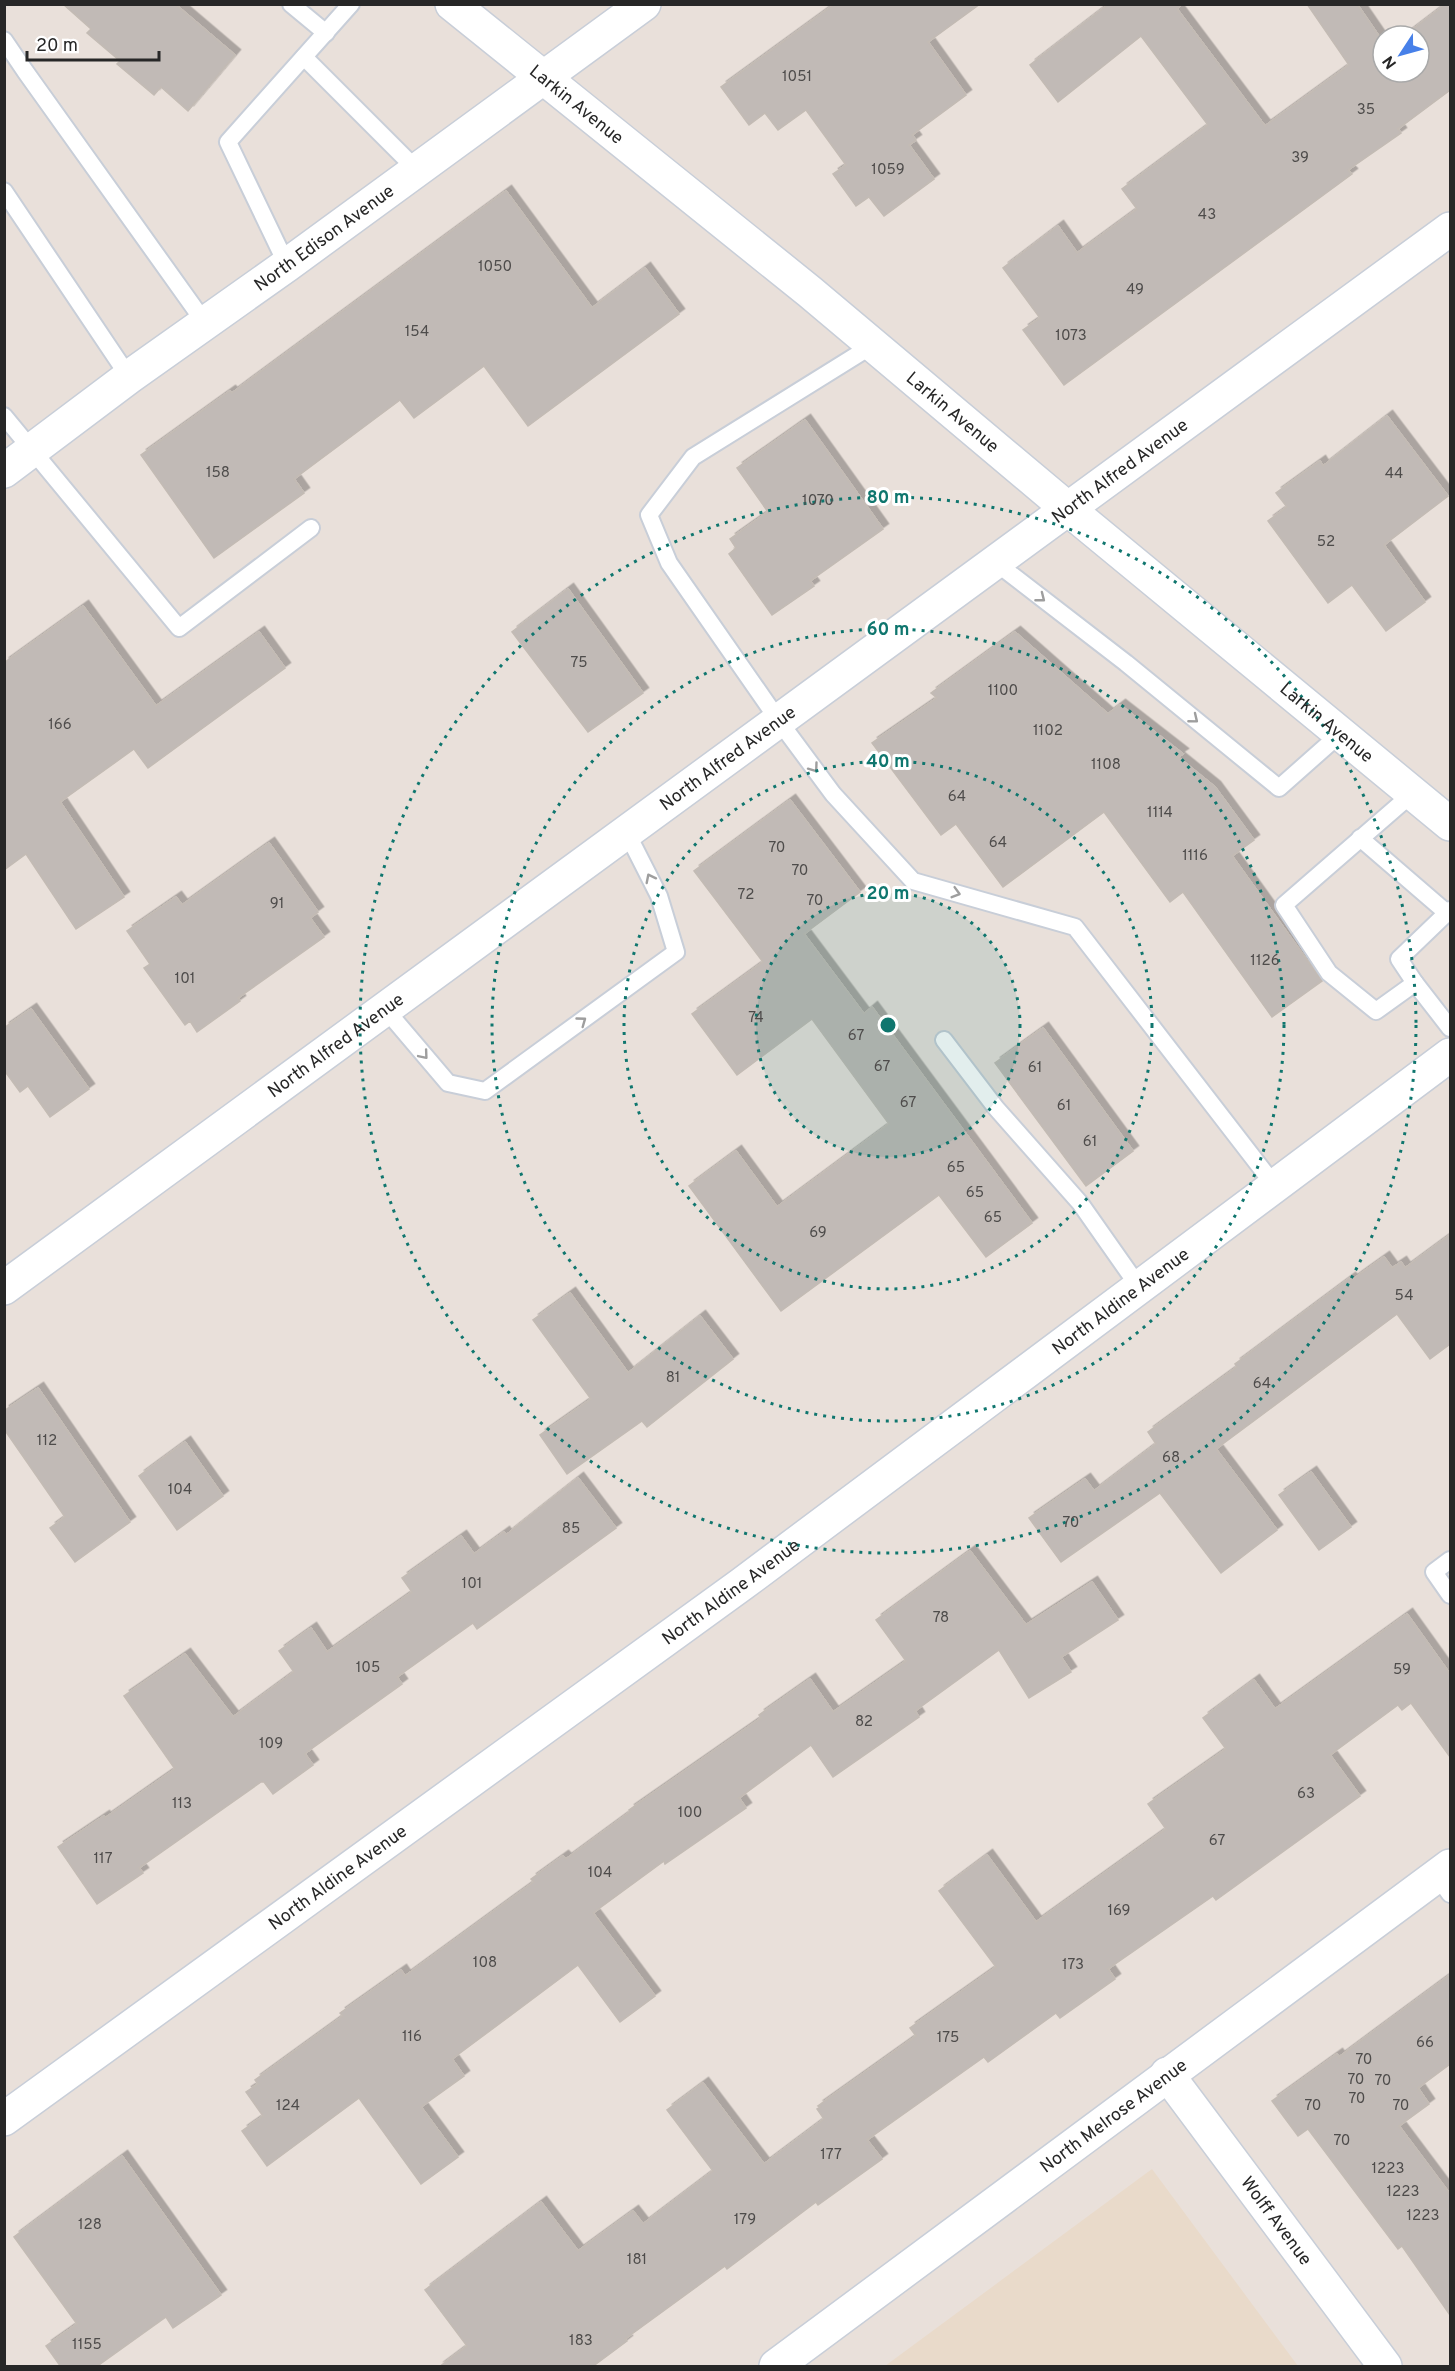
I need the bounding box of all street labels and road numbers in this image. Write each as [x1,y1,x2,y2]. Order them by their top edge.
street label: Larkin Avenue [524,61,628,150]
street label: North Edison Avenue [250,180,399,298]
street label: Larkin Avenue [900,367,1003,459]
street label: North Alfred Avenue [1048,414,1193,530]
street label: Larkin Avenue [1274,678,1377,769]
street label: North Alfred Avenue [656,702,801,817]
street label: North Alfred Avenue [264,989,409,1104]
street label: North Aldine Avenue [1048,1244,1195,1361]
street label: North Aldine Avenue [658,1535,805,1651]
street label: North Aldine Avenue [265,1820,412,1936]
street label: North Melrose Avenue [1036,2055,1193,2179]
street label: Wolff Avenue [1235,2172,1316,2271]

